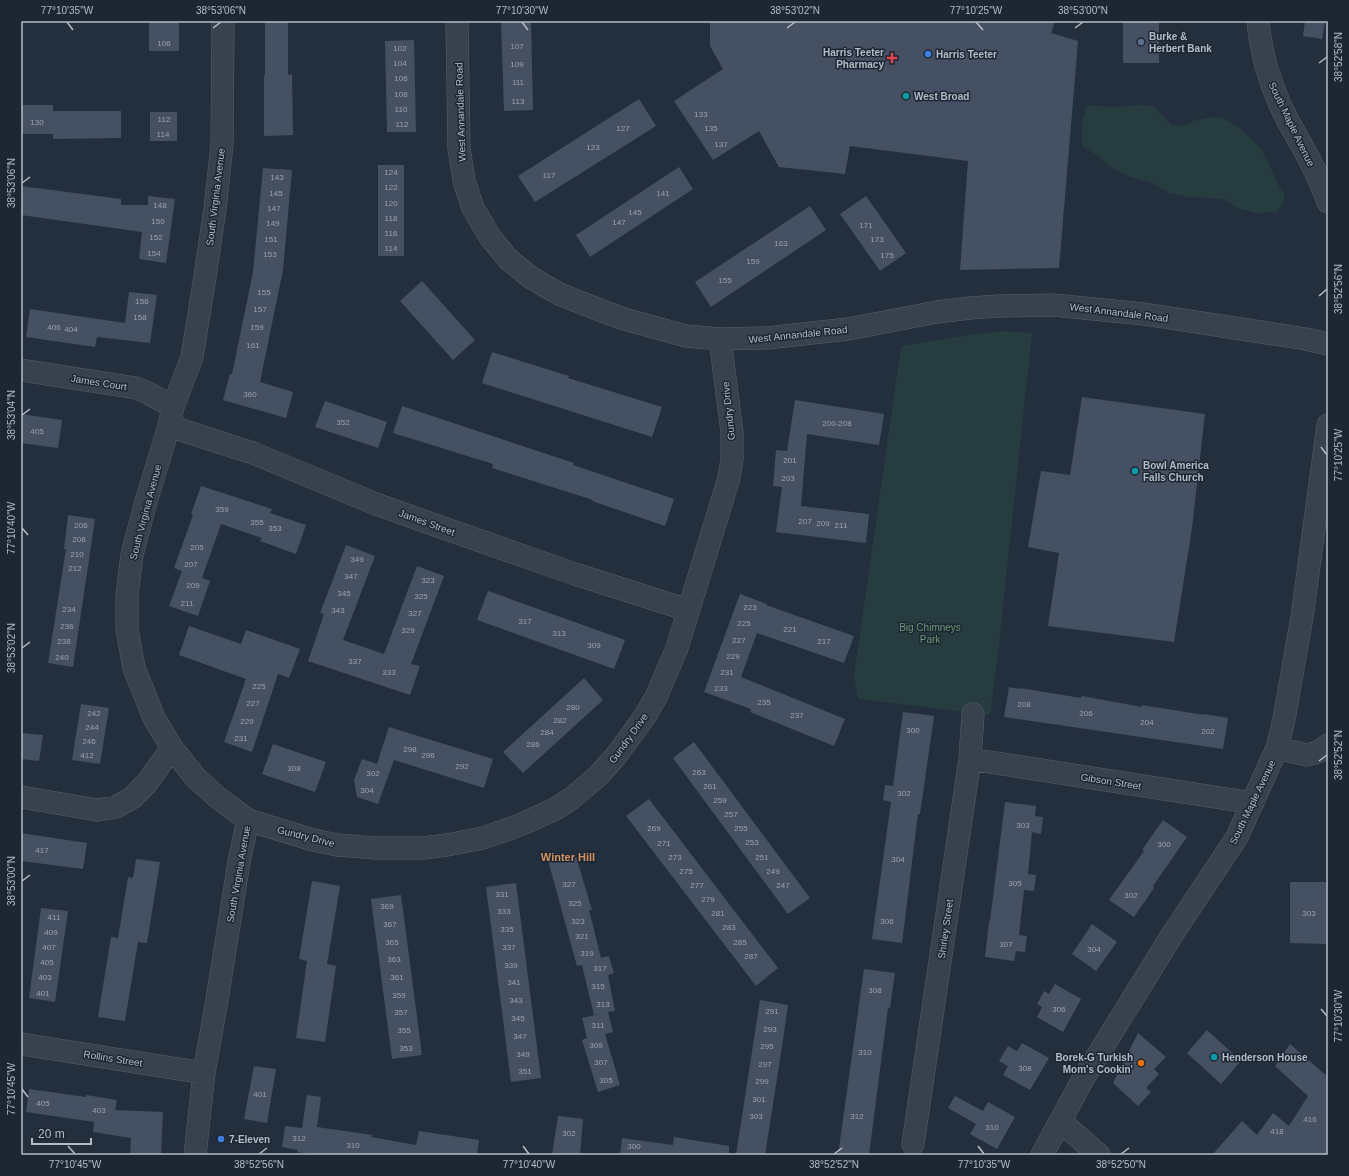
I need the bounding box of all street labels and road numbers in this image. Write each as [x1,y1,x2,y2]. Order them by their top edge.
street label: West Annandale Road [453,62,468,162]
street label: South Maple Avenue [1266,80,1317,168]
street label: South Virginia Avenue [204,147,227,246]
street label: West Annandale Road [1069,301,1169,324]
street label: West Annandale Road [748,324,848,345]
street label: James Court [70,373,128,392]
street label: Gundry Drive [720,381,737,441]
street label: South Virginia Avenue [127,463,164,561]
street label: James Street [397,507,457,538]
street label: Gundry Drive [607,711,650,765]
street label: South Maple Avenue [1227,758,1278,846]
street label: Gibson Street [1080,771,1142,792]
street label: South Virginia Avenue [225,824,252,923]
street label: Gundry Drive [276,824,336,849]
street label: Shirley Street [936,898,955,960]
street label: Rollins Street [83,1048,143,1069]

